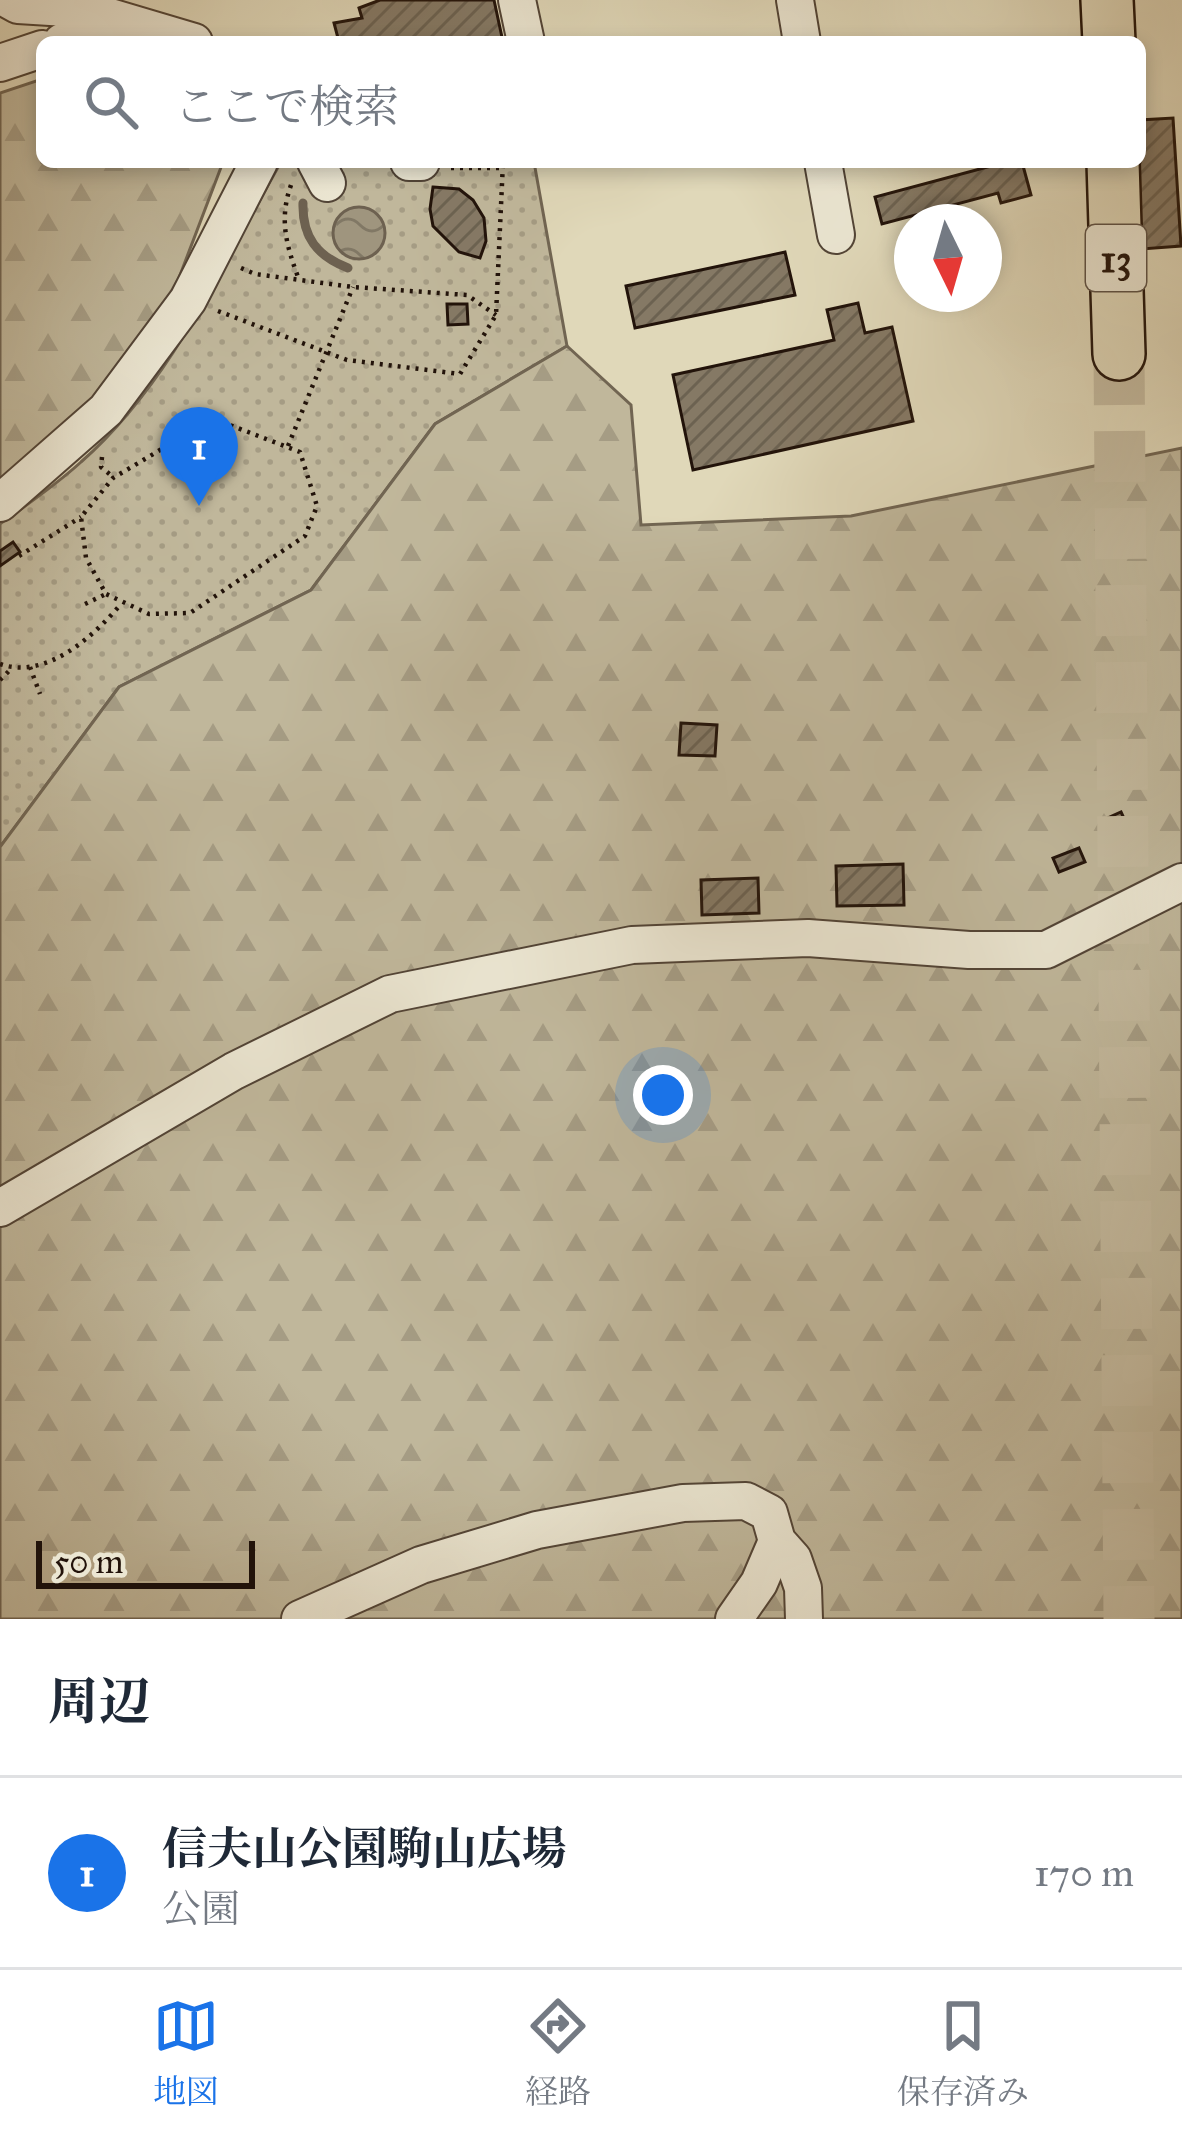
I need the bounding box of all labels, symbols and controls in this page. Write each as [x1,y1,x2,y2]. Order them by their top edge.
search box [36,36,1146,168]
icon: search [78,69,144,135]
text: ここで検索 [174,79,399,134]
north arrow [894,204,1002,312]
road number: 13 [1086,225,1146,291]
pin: 1 [160,407,238,506]
your location [633,1065,693,1125]
scale bar [36,1535,255,1588]
text: 50 m [54,1542,123,1582]
text: 周辺 [48,1671,150,1733]
text: 信夫山公園駒山広場 [162,1821,567,1876]
text: 1 [79,1849,95,1897]
text: 170 m [1034,1849,1134,1897]
text: 公園 [162,1885,240,1933]
tab: 地図 [153,1993,219,2112]
tab: 経路 [525,1993,591,2112]
tab: 保存済み [897,1993,1029,2112]

